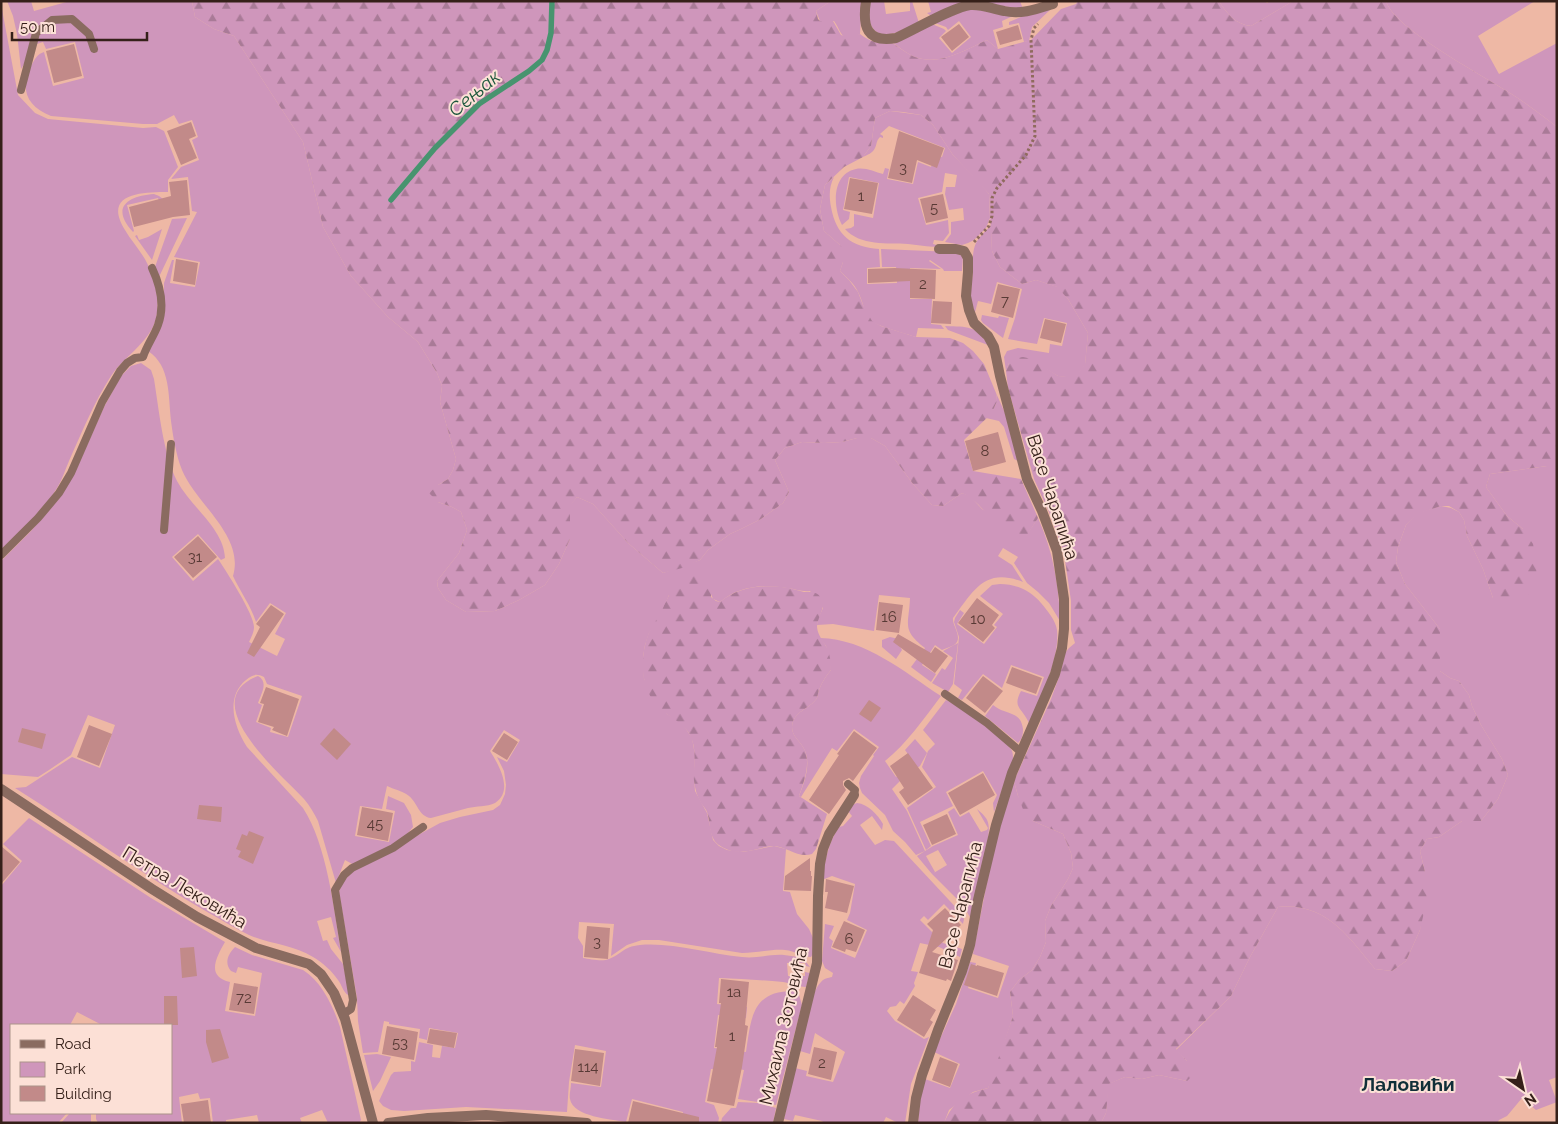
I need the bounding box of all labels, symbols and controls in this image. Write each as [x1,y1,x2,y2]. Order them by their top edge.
scale bar [12,10,148,42]
text: 50 m [20,18,55,36]
water label: Сењак [444,65,505,121]
house number: 3 [899,159,907,177]
house number: 1 [858,187,865,205]
house number: 5 [930,199,938,217]
house number: 2 [919,275,927,293]
house number: 7 [1001,292,1009,310]
street label: Васе Чарапића [1023,432,1083,562]
house number: 8 [981,442,990,460]
house number: 31 [188,548,203,566]
house number: 16 [881,608,897,626]
house number: 10 [970,610,986,628]
house number: 45 [367,815,383,833]
street label: Васе Чарапића [934,839,986,971]
street label: Петра Лековића [119,842,251,932]
house number: 6 [844,930,854,948]
house number: 3 [593,933,601,951]
street label: Михаила Зотовића [755,945,811,1107]
house number: 1a [727,983,741,1001]
house number: 72 [236,989,252,1007]
legend [10,1024,172,1114]
house number: 1 [729,1027,736,1045]
house number: 53 [392,1034,408,1052]
text: Road [55,1035,91,1053]
house number: 2 [818,1054,826,1072]
house number: 114 [577,1058,599,1076]
text: Park [55,1060,86,1078]
north arrow [1498,1064,1548,1114]
district label: Лаловићи [1361,1073,1455,1095]
text: Building [55,1085,112,1103]
text: N [1521,1090,1539,1109]

